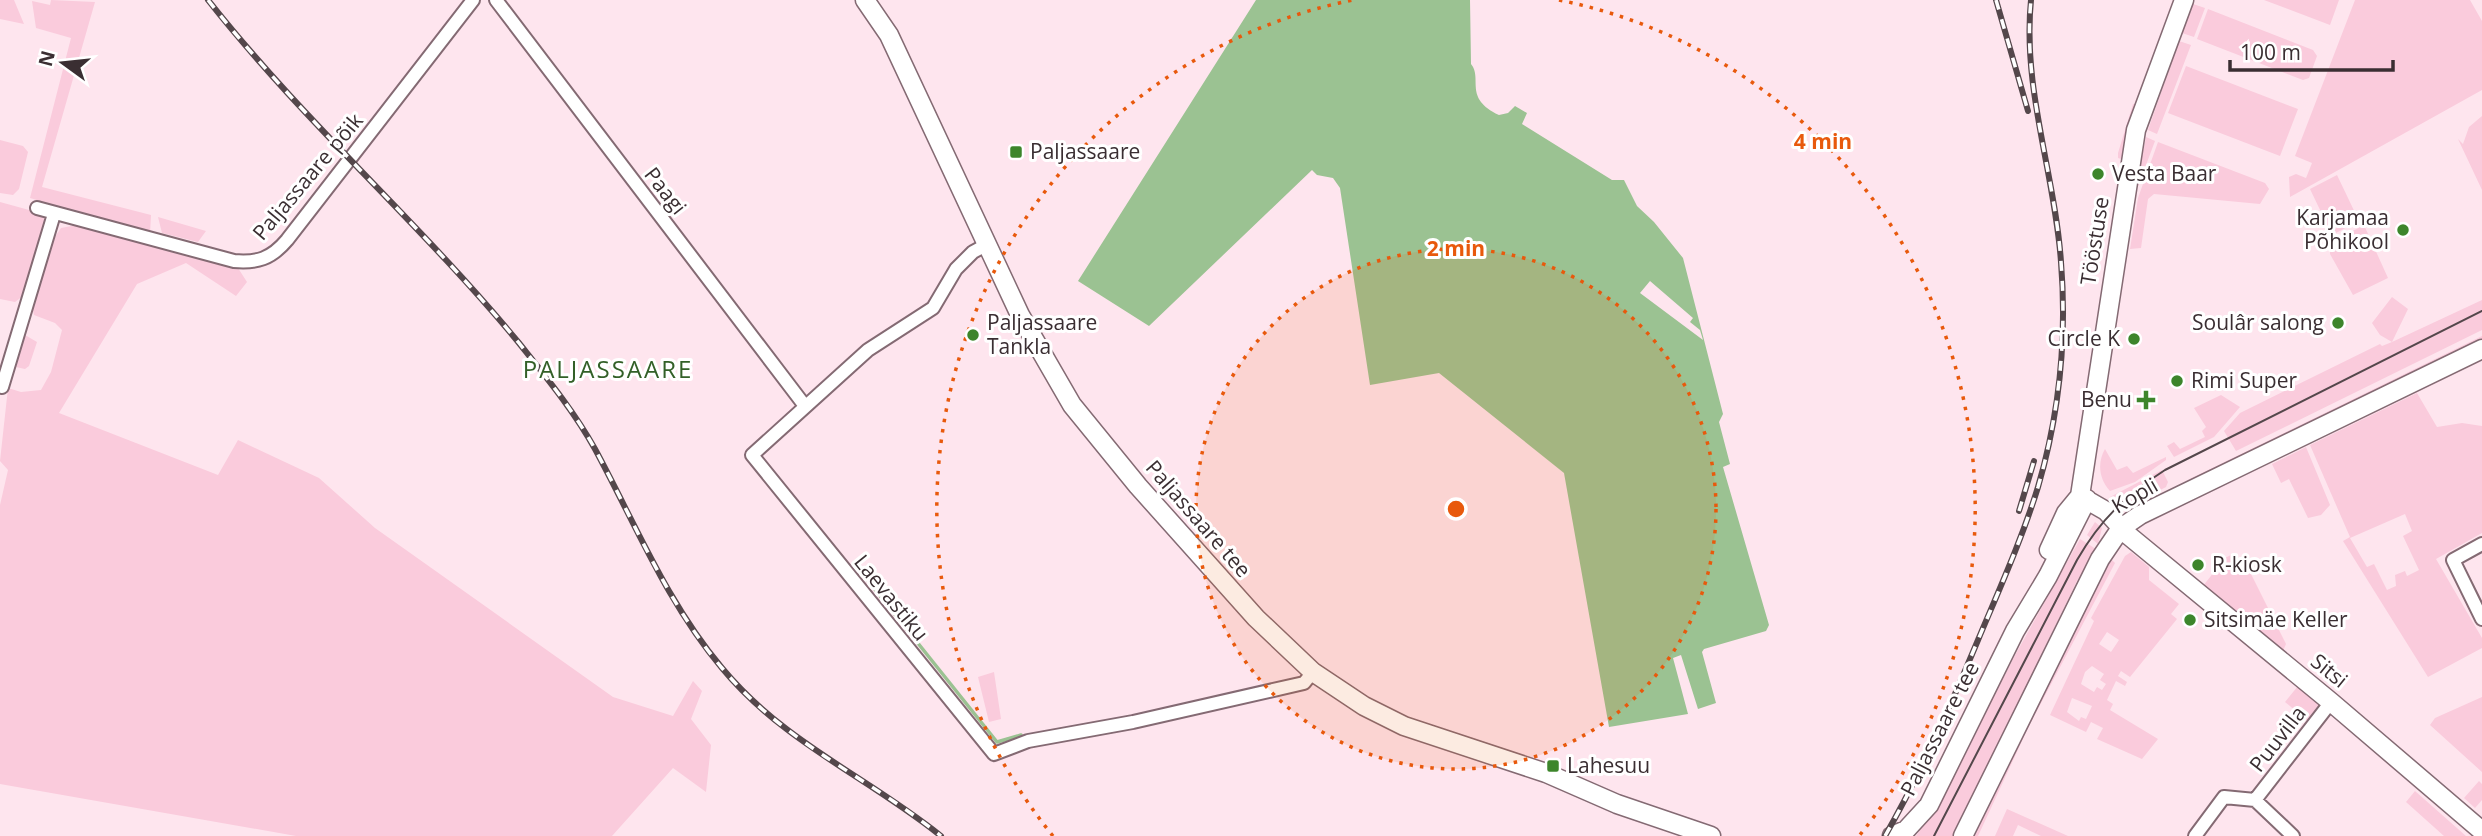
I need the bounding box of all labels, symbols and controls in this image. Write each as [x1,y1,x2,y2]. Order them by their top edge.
north arrow [28,28,98,98]
scale bar [2230,28,2393,72]
text: 100 m [2240,38,2301,66]
text: N [32,48,61,69]
street label: Paljassaare põik [246,107,369,246]
text: 4 min [1794,127,1852,155]
place label: Paljassaare [1030,137,1140,165]
marker: Paljassaare [1008,144,1024,160]
place label: Vesta Baar [2112,159,2217,187]
street label: Paagi [639,161,693,220]
marker: Vesta Baar [2090,166,2106,182]
street label: Tööstuse [2073,195,2115,287]
place label: Karjamaa Põhikool [2296,203,2389,255]
marker: Karjamaa Põhikool [2395,222,2411,238]
text: 2 min [1427,234,1485,262]
place label: Paljassaare Tankla [987,308,1097,360]
place label: Soulâr salong [2192,308,2324,336]
marker: Soulâr salong [2330,315,2346,331]
place label: Circle K [2047,324,2120,352]
marker: Paljassaare Tankla [965,327,981,343]
marker: Circle K [2126,331,2142,347]
district label: PALJASSAARE [523,352,693,385]
place label: Rimi Super [2191,366,2297,394]
marker: Rimi Super [2169,373,2185,389]
place label: Benu [2081,385,2132,413]
marker: Benu [2138,392,2154,408]
street label: Paljassaare tee [1140,454,1257,583]
street label: Kopli [2106,471,2163,519]
centre of rings [1444,497,1468,521]
street label: Laevastiku [848,548,935,646]
place label: R-kiosk [2212,550,2282,578]
marker: R-kiosk [2190,557,2206,573]
place label: Sitsimäe Keller [2204,605,2348,633]
marker: Sitsimäe Keller [2182,612,2198,628]
street label: Sitsi [2305,647,2354,694]
street label: Paljassaare tee [1893,657,1985,800]
street label: Puuvilla [2243,700,2312,777]
place label: Lahesuu [1567,751,1650,779]
marker: Lahesuu [1545,758,1561,774]

